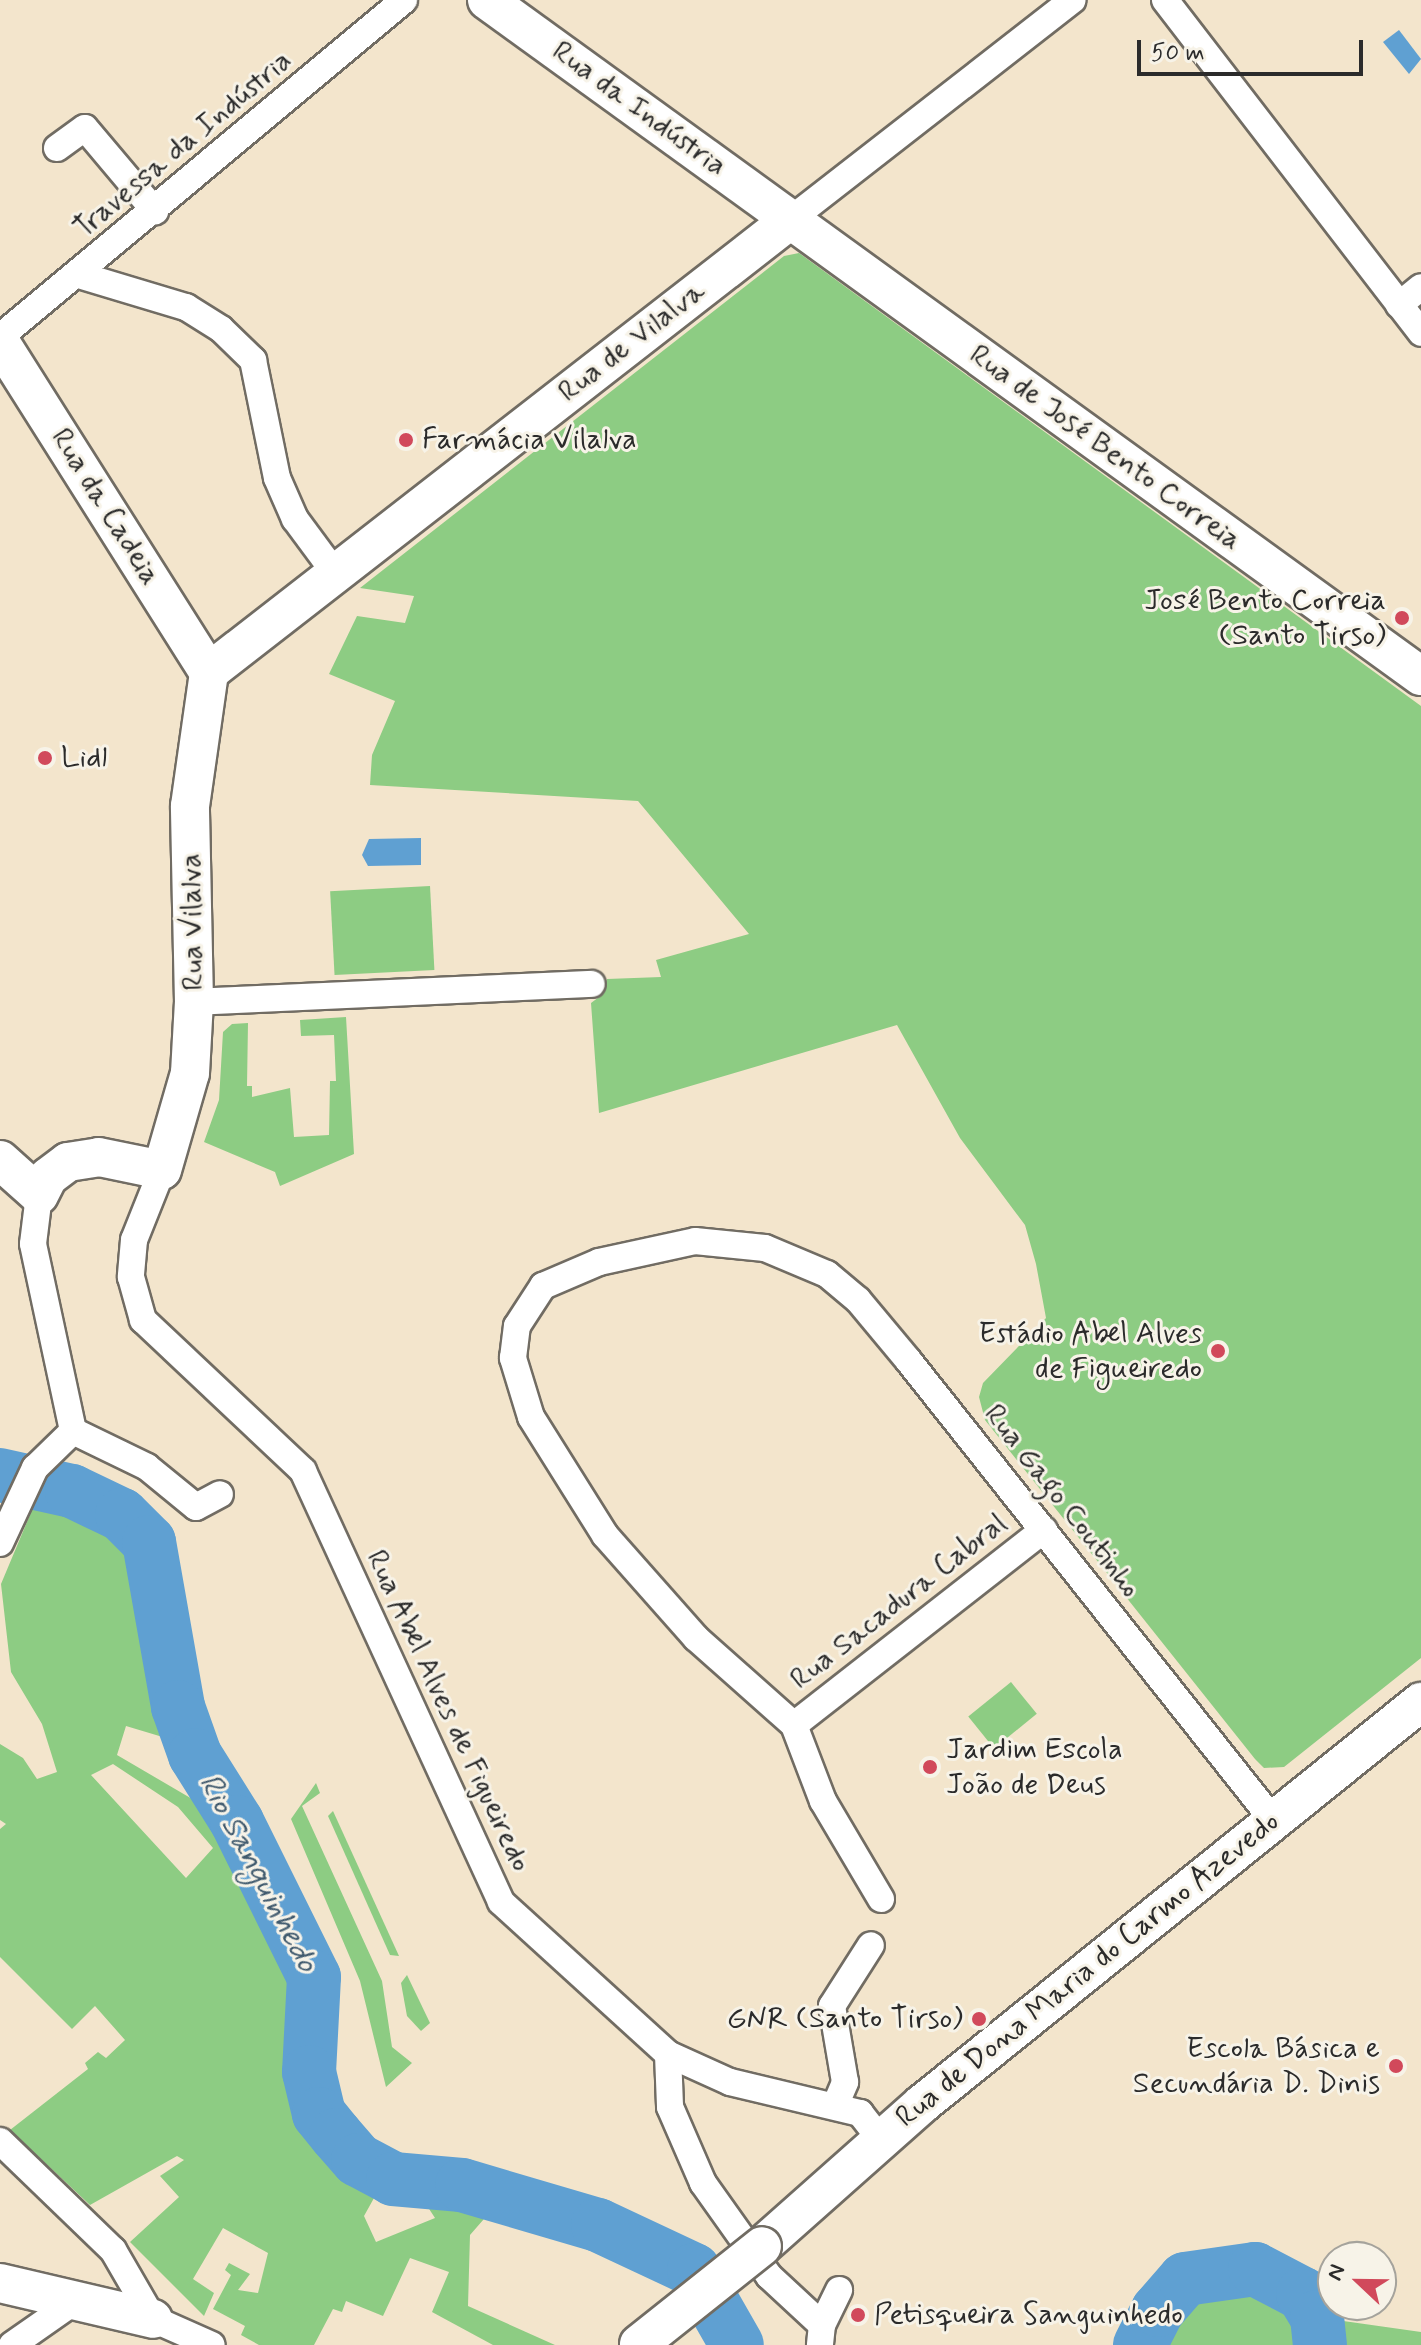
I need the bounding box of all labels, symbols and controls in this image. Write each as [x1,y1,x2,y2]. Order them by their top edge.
scale bar [1141,24,1367,74]
street label: Rua da Indústria [546,35,732,183]
text: 50 m [1151,38,1205,69]
street label: Travessa da Indústria [68,44,298,246]
street label: Rua de Vilalva [551,273,713,411]
street label: Rua de José Bento Correia [960,335,1250,561]
street label: Rua da Cadeia [43,422,167,592]
place label: Farmácia Vilalva [422,422,639,458]
marker: Farmácia Vilalva [397,431,415,449]
place label: José Bento Correia (Santo Tirso) [1143,583,1386,654]
marker: José Bento Correia (Santo Tirso) [1393,609,1411,627]
place label: Lidl [61,740,107,776]
marker: Lidl [36,749,54,767]
street label: Rua Vilalva [174,852,212,992]
place label: Estádio Abel Alves de Figueiredo [978,1316,1202,1386]
marker: Estádio Abel Alves de Figueiredo [1209,1342,1227,1360]
street label: Rua Gago Coutinho [978,1400,1146,1602]
street label: Rua Sacadura Cabral [780,1504,1018,1700]
street label: Rua Abel Alves de Figueiredo [357,1544,539,1878]
place label: Jardim Escola João de Deus [946,1732,1126,1802]
marker: Jardim Escola João de Deus [921,1758,939,1776]
water label: Rio Sanguinhedo [191,1770,325,1976]
street label: Rua de Dona Maria do Carmo Azevedo [886,1801,1290,2139]
place label: GNR (Santo Tirso) [732,2001,963,2037]
marker: GNR (Santo Tirso) [970,2010,988,2028]
place label: Escola Básica e Secundária D. Dinis [1133,2031,1380,2102]
marker: Escola Básica e Secundária D. Dinis [1387,2057,1405,2075]
north arrow [1317,2241,1397,2321]
text: N [1321,2261,1352,2285]
place label: Petisqueira Sanguinhedo [874,2297,1178,2333]
marker: Petisqueira Sanguinhedo [849,2306,867,2324]

